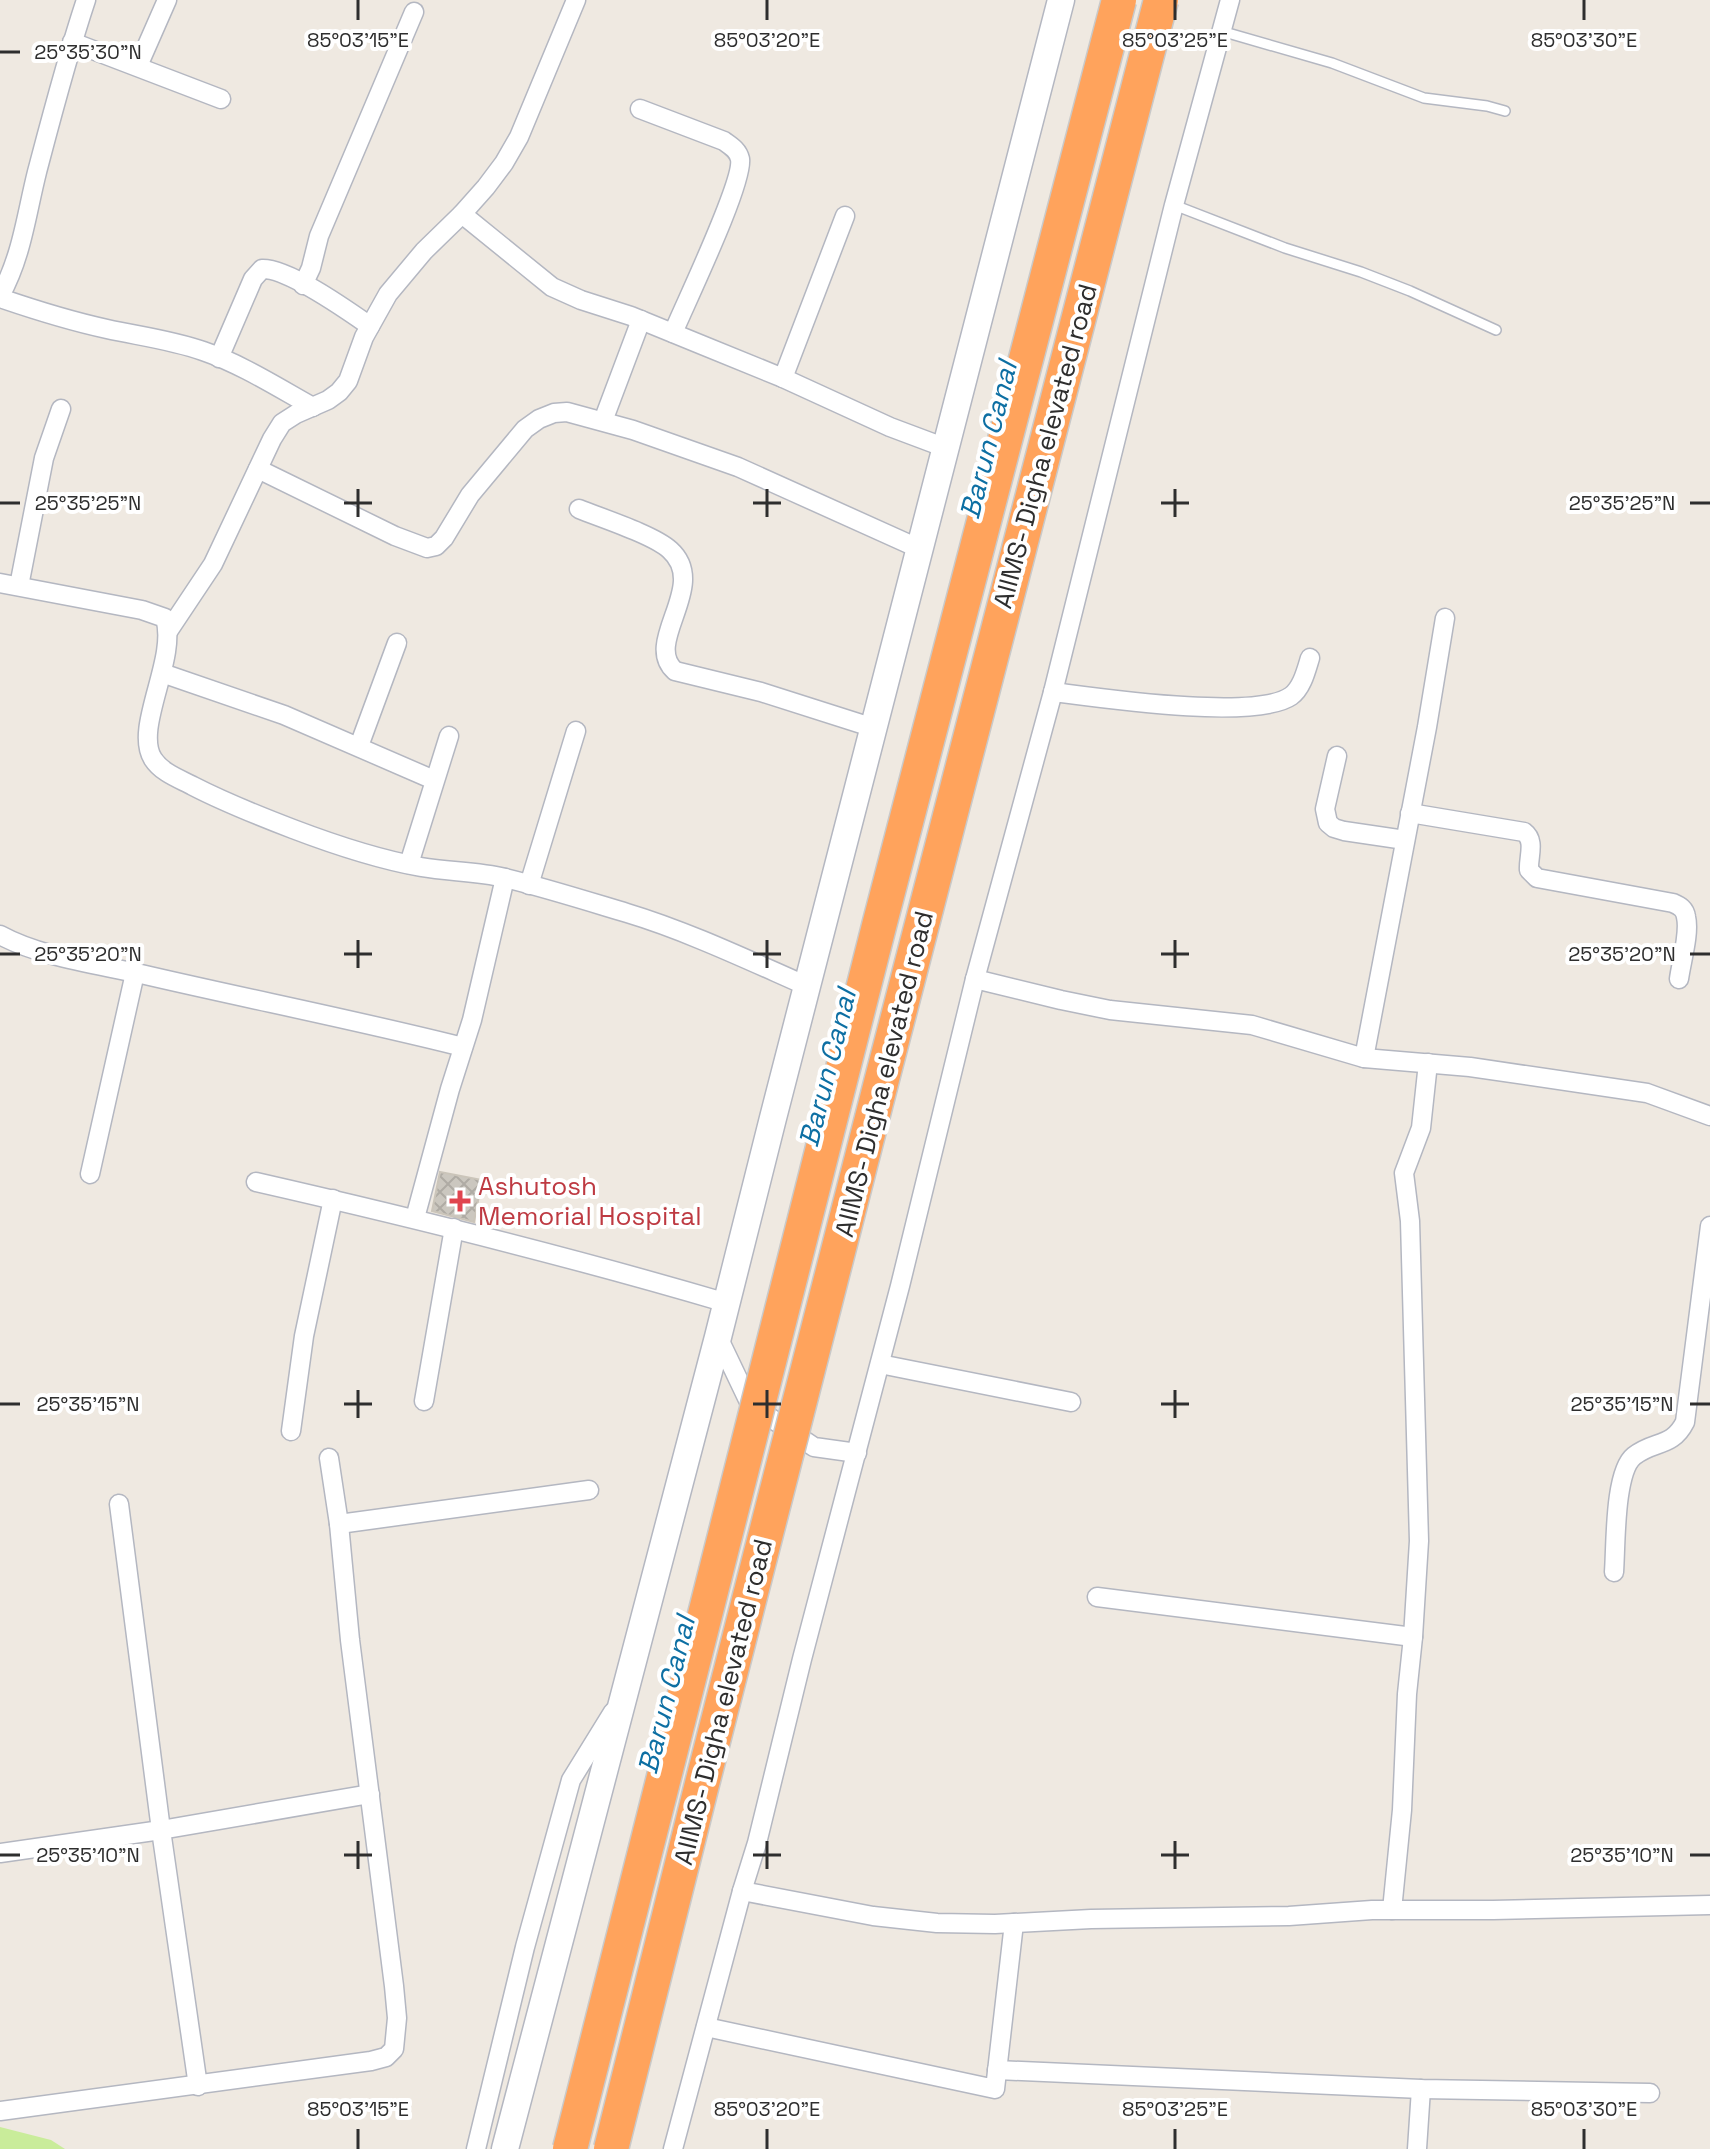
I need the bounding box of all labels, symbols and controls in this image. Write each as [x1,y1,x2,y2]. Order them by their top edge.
text: 85°03'15"E [307,27,409,53]
text: 85°03'20"E [714,27,820,53]
text: 85°03'25"E [1122,27,1228,53]
text: 85°03'30"E [1531,27,1637,53]
text: 25°35'30"N [34,39,142,65]
street label: AIIMS- Digha elevated road [985,280,1105,612]
water label: Barun Canal [951,355,1026,522]
text: 25°35'25"N [35,490,141,516]
text: 25°35'25"N [1569,490,1675,516]
street label: AIIMS- Digha elevated road [827,908,941,1240]
text: 25°35'20"N [34,941,142,967]
text: 25°35'20"N [1568,941,1676,967]
water label: Barun Canal [790,983,865,1150]
place label: Ashutosh Memorial Hospital [478,1169,702,1233]
marker: Ashutosh Memorial Hospital [449,1190,471,1212]
text: 25°35'15"N [37,1391,139,1417]
text: 25°35'15"N [1571,1391,1673,1417]
street label: AIIMS- Digha elevated road [666,1536,780,1868]
water label: Barun Canal [629,1610,704,1777]
text: 25°35'10"N [36,1842,140,1868]
text: 25°35'10"N [1570,1842,1674,1868]
text: 85°03'15"E [307,2096,409,2122]
text: 85°03'20"E [714,2096,820,2122]
text: 85°03'25"E [1122,2096,1228,2122]
text: 85°03'30"E [1531,2096,1637,2122]

